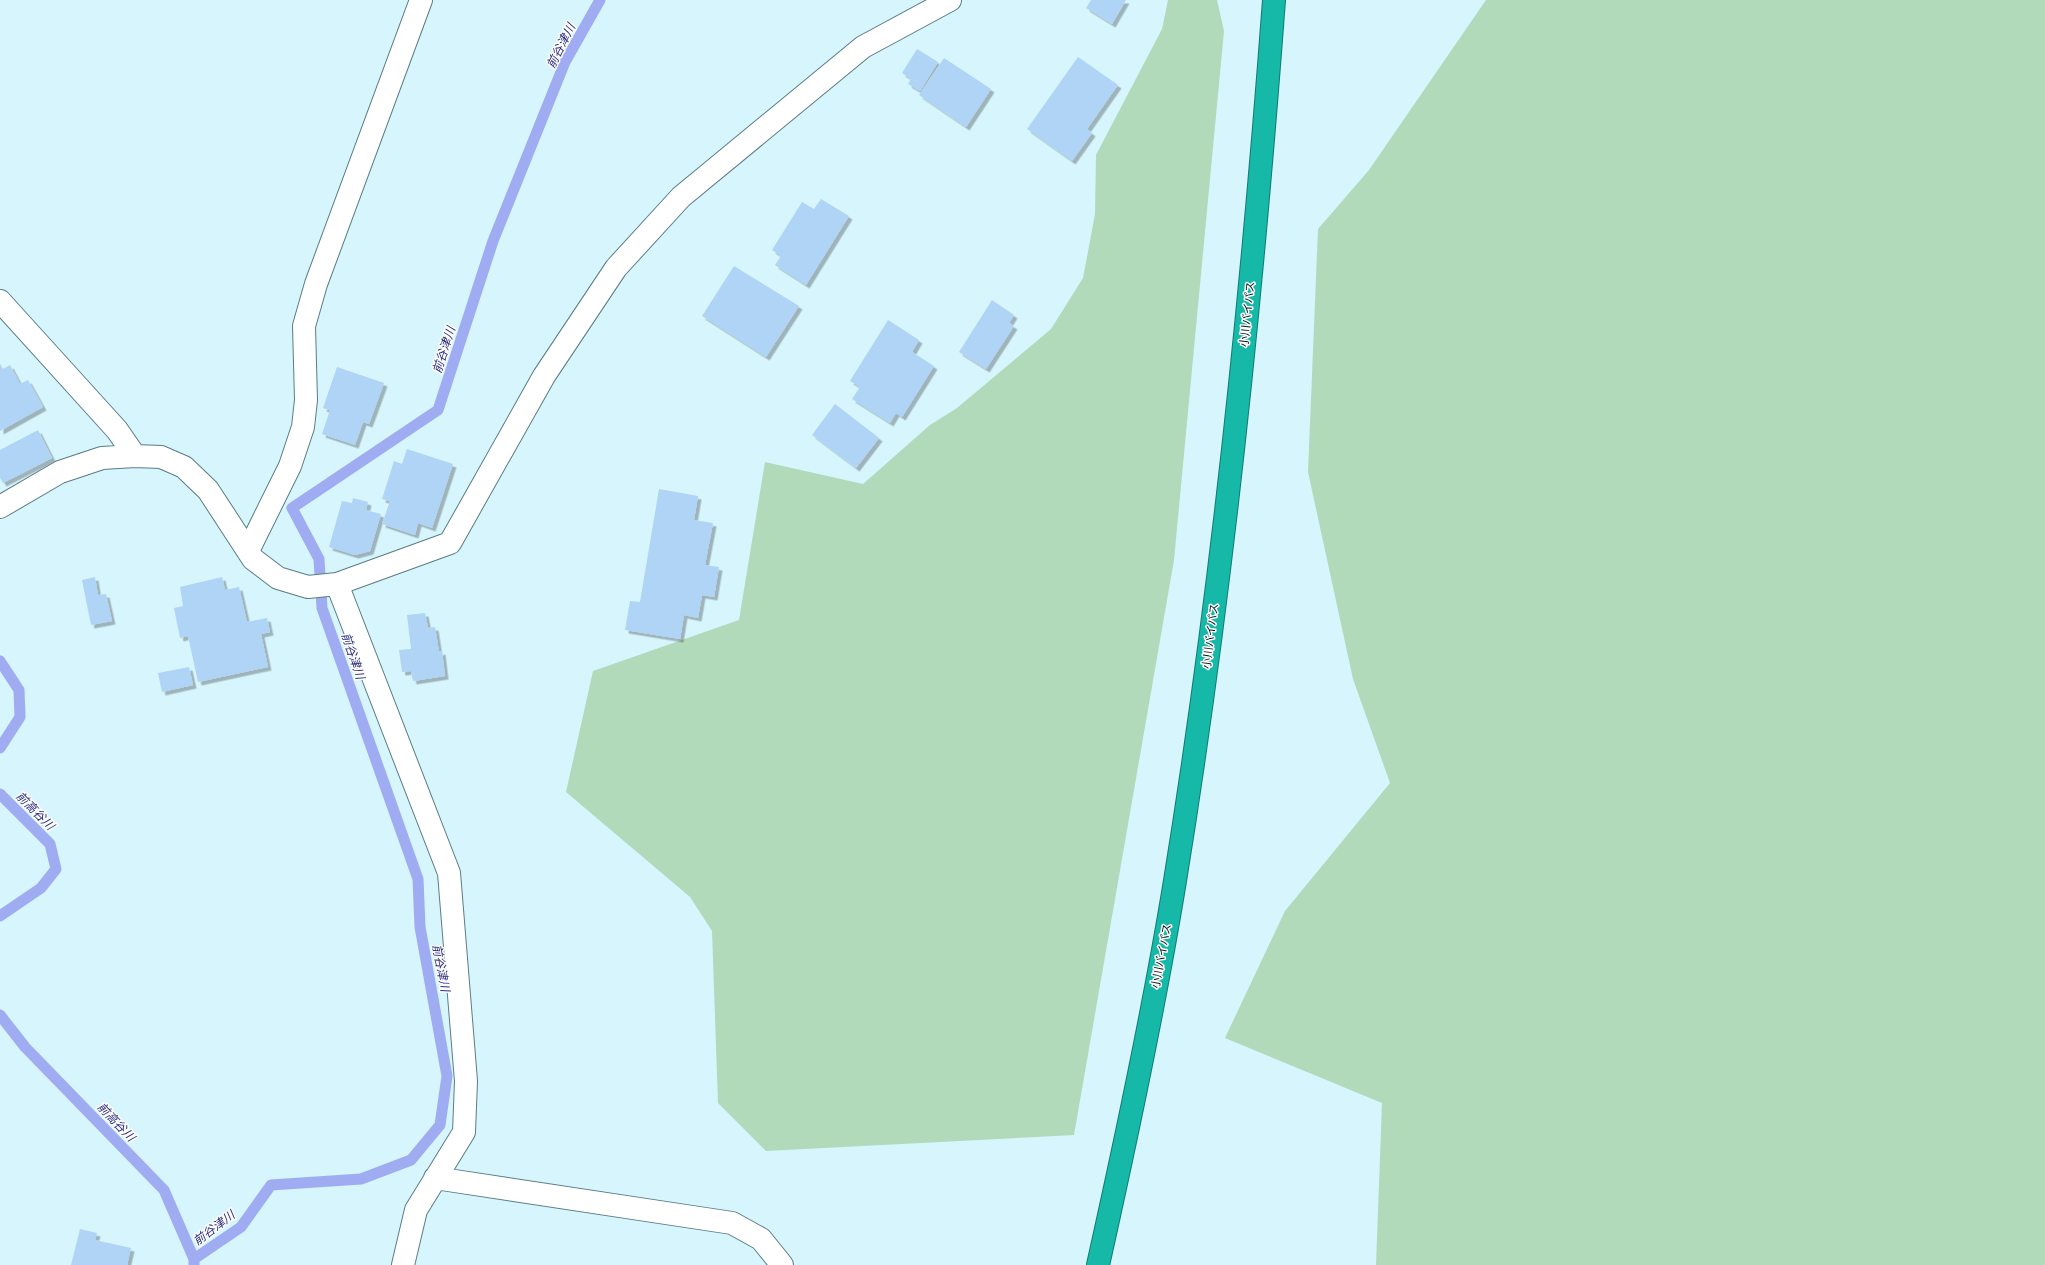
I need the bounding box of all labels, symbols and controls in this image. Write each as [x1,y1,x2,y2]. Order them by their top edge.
water label: 前谷津川 [542,19,580,71]
street label: 小川バイパス [1236,280,1257,347]
water label: 前谷津川 [428,322,460,375]
street label: 小川バイパス [1198,602,1221,669]
water label: 前谷津川 [338,630,370,683]
water label: 前高谷川 [12,788,60,835]
street label: 小川バイパス [1147,922,1174,990]
water label: 前谷津川 [429,943,455,995]
water label: 前高谷川 [94,1098,141,1146]
water label: 前谷津川 [189,1205,240,1249]

